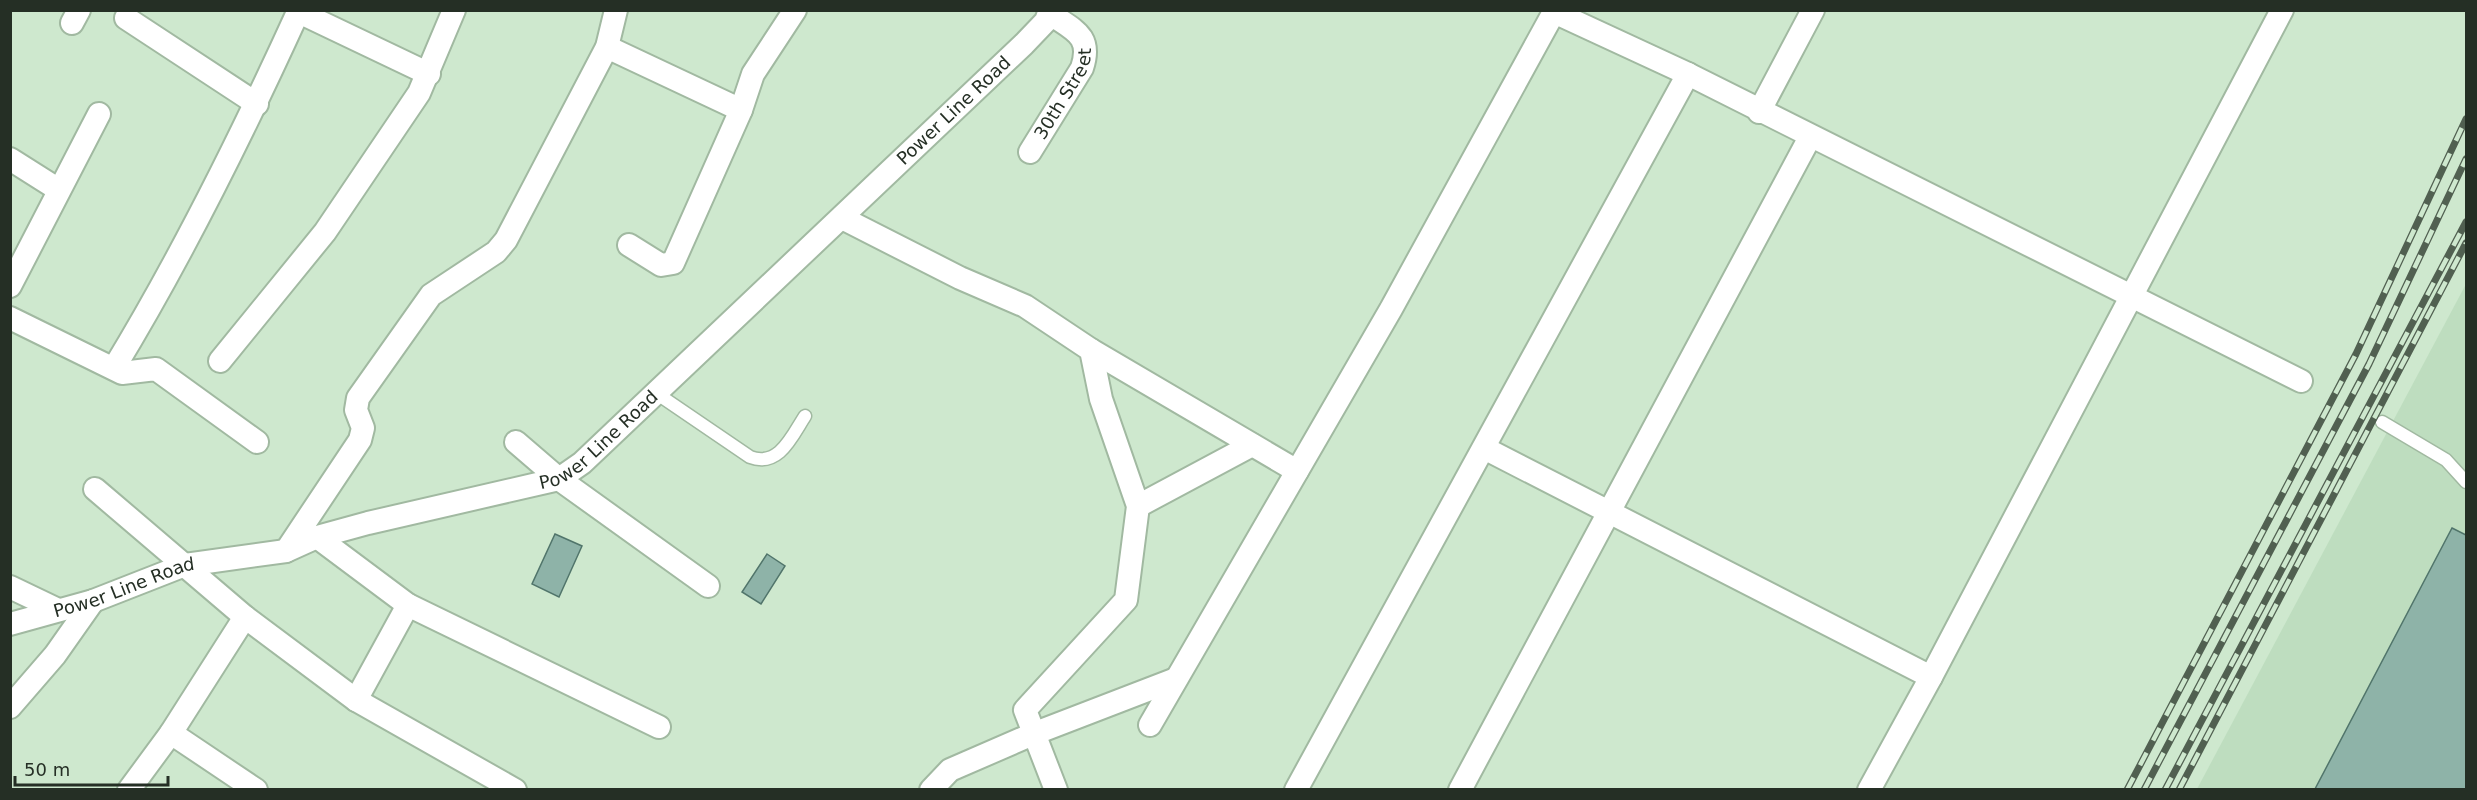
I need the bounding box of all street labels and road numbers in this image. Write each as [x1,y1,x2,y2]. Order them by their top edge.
street label: 30th Street [1030,48,1095,143]
street label: Power Line Road [892,52,1015,169]
street label: Power Line Road [537,386,662,493]
street label: Power Line Road [51,553,196,621]

